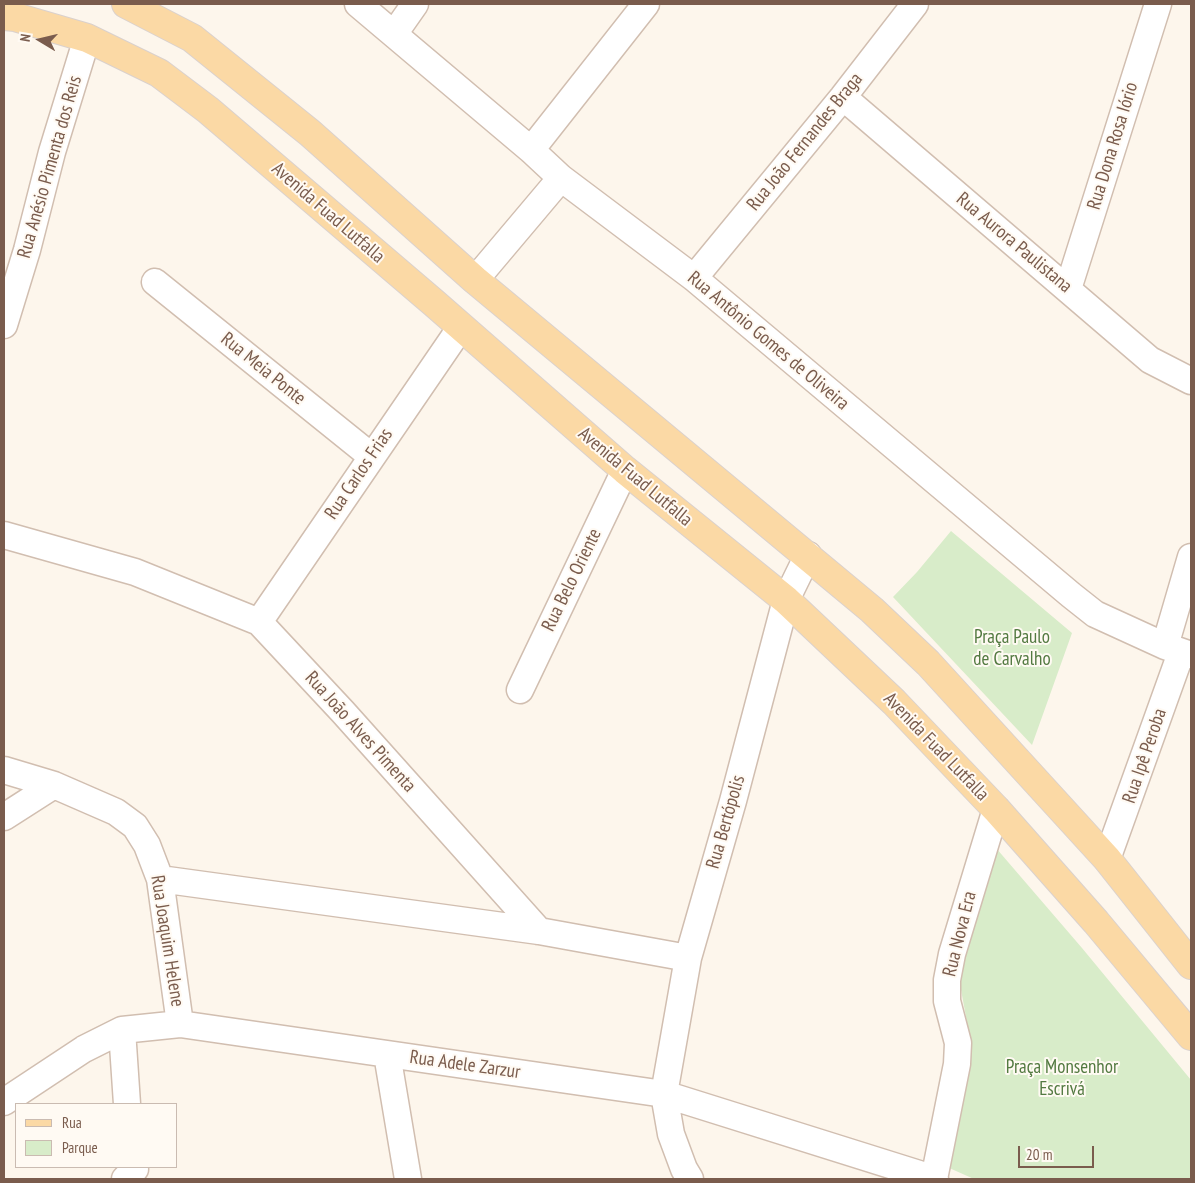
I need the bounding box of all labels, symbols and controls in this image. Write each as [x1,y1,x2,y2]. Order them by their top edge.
north arrow [15,15,65,65]
text: N [16,33,35,43]
street label: Rua João Fernandes Braga [742,68,868,216]
street label: Rua Anésio Pimenta dos Reis [13,73,87,261]
street label: Rua Dona Rosa Iório [1083,80,1143,212]
street label: Avenida Fuad Lutfalla [267,158,389,268]
street label: Rua Aurora Paulistana [951,188,1077,298]
street label: Rua Antônio Gomes de Oliveira [683,267,853,415]
street label: Rua Meia Ponte [216,328,310,410]
street label: Avenida Fuad Lutfalla [573,423,697,531]
street label: Rua Carlos Frias [320,424,398,524]
street label: Rua Belo Oriente [537,525,607,635]
park label: Praça Paulo de Carvalho [973,627,1051,671]
street label: Rua João Alves Pimenta [300,667,420,797]
street label: Avenida Fuad Lutfalla [879,688,993,806]
street label: Rua Ipê Peroba [1118,706,1172,806]
street label: Rua Bertópolis [702,773,750,871]
street label: Rua Joaquim Helene [145,874,189,1008]
street label: Rua Nova Era [938,889,982,979]
street label: Rua Adele Zarzur [408,1046,522,1084]
park label: Praça Monsenhor Escrivá [1006,1057,1118,1101]
legend [15,1103,178,1168]
text: Rua [62,1113,82,1132]
scale bar [1020,1136,1096,1168]
text: Parque [62,1138,98,1157]
text: 20 m [1026,1145,1052,1164]

